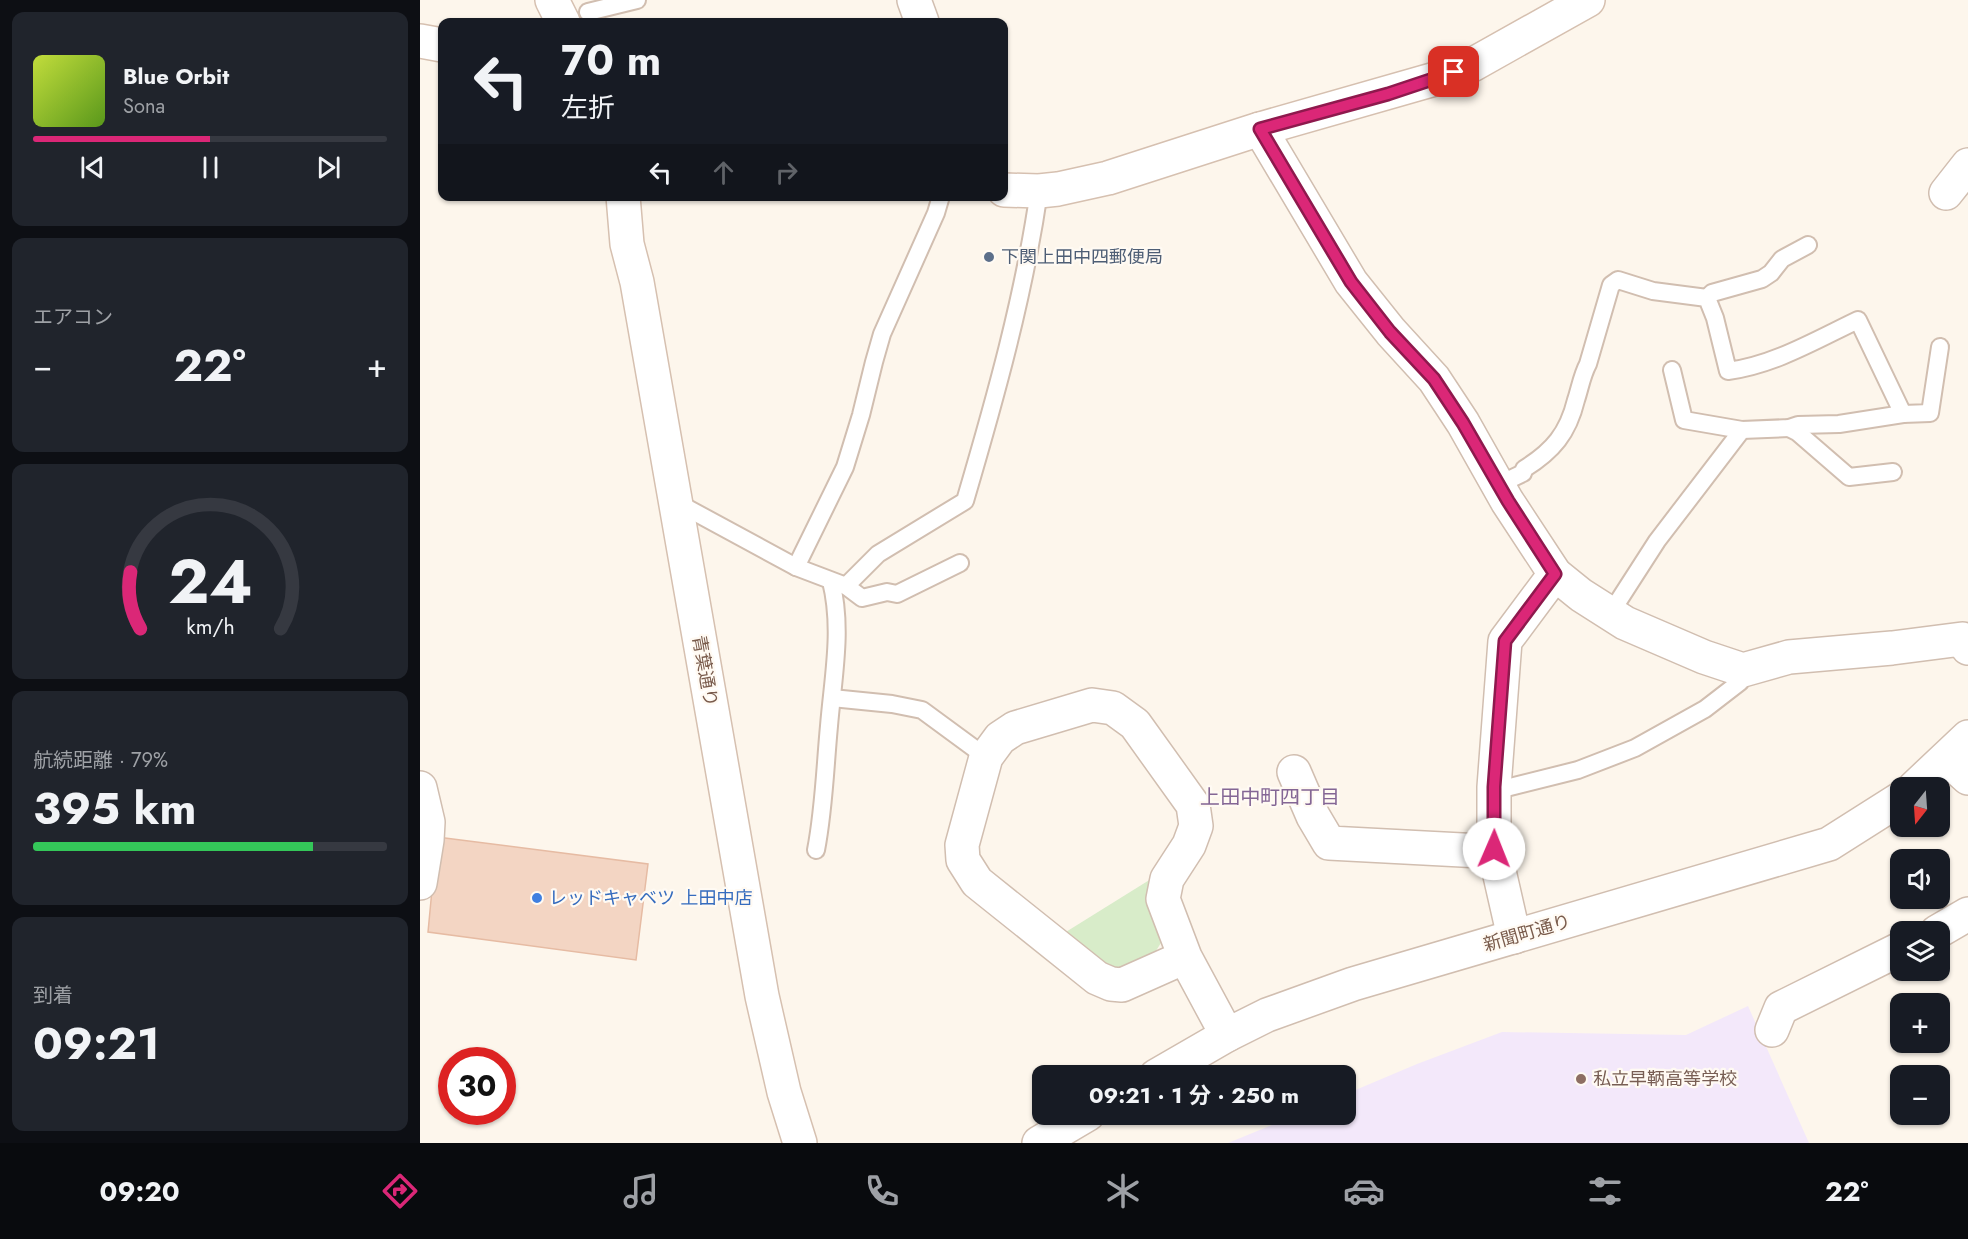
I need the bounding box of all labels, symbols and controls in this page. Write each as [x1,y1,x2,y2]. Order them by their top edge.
text: 70 m [561,30,661,91]
icon: left [462,42,540,120]
pin [1428,46,1479,97]
icon: arrive [1437,55,1470,88]
text: Blue Orbit [123,60,229,92]
text: 左折 [561,88,615,127]
text: Sona [123,92,165,121]
icon: previous [76,151,109,184]
icon: pause [194,151,227,184]
icon: next [312,151,345,184]
icon: left [644,156,677,189]
icon: ahead [707,156,740,189]
icon: right [770,156,803,189]
place label: 下関上田中四郵便局 [1001,244,1163,270]
marker: 下関上田中四郵便局 [982,250,996,264]
text: エアコン [33,303,113,332]
text: 22° [173,333,246,398]
text: − [33,342,52,389]
text: + [367,342,387,389]
text: 24 [168,536,252,626]
text: km/h [186,611,234,642]
street label: 青葉通り [686,633,724,709]
text: 航続距離 · 79% [33,746,168,775]
text: 395 km [33,776,196,841]
north arrow [1890,777,1950,837]
map controls [1890,777,1950,1125]
district label: 上田中町四丁目 [1200,783,1340,812]
position arrow [1462,817,1526,881]
button: sound [1890,849,1950,909]
place label: レッドキャベツ 上田中店 [549,885,752,911]
marker: レッドキャベツ 上田中店 [530,891,544,905]
street label: 新聞町通り [1480,908,1574,958]
button: layers [1890,921,1950,981]
text: 到着 [33,981,73,1010]
button: + [1890,993,1950,1053]
text: 09:21 [33,1011,160,1076]
speed limit sign: 30 [438,1047,516,1125]
button: − [1890,1065,1950,1125]
place label: 私立早鞆高等学校 [1593,1066,1737,1092]
marker: 私立早鞆高等学校 [1574,1072,1588,1086]
text: 09:21 · 1 分 · 250 m [1089,1079,1299,1111]
icon: directions [379,1170,421,1212]
icon: music [620,1170,662,1212]
icon: phone [861,1170,903,1212]
icon: climate [1102,1170,1144,1212]
icon: car [1343,1170,1385,1212]
icon: filters [1584,1170,1626,1212]
text: 09:20 [100,1172,180,1211]
text: 22° [1825,1172,1868,1211]

